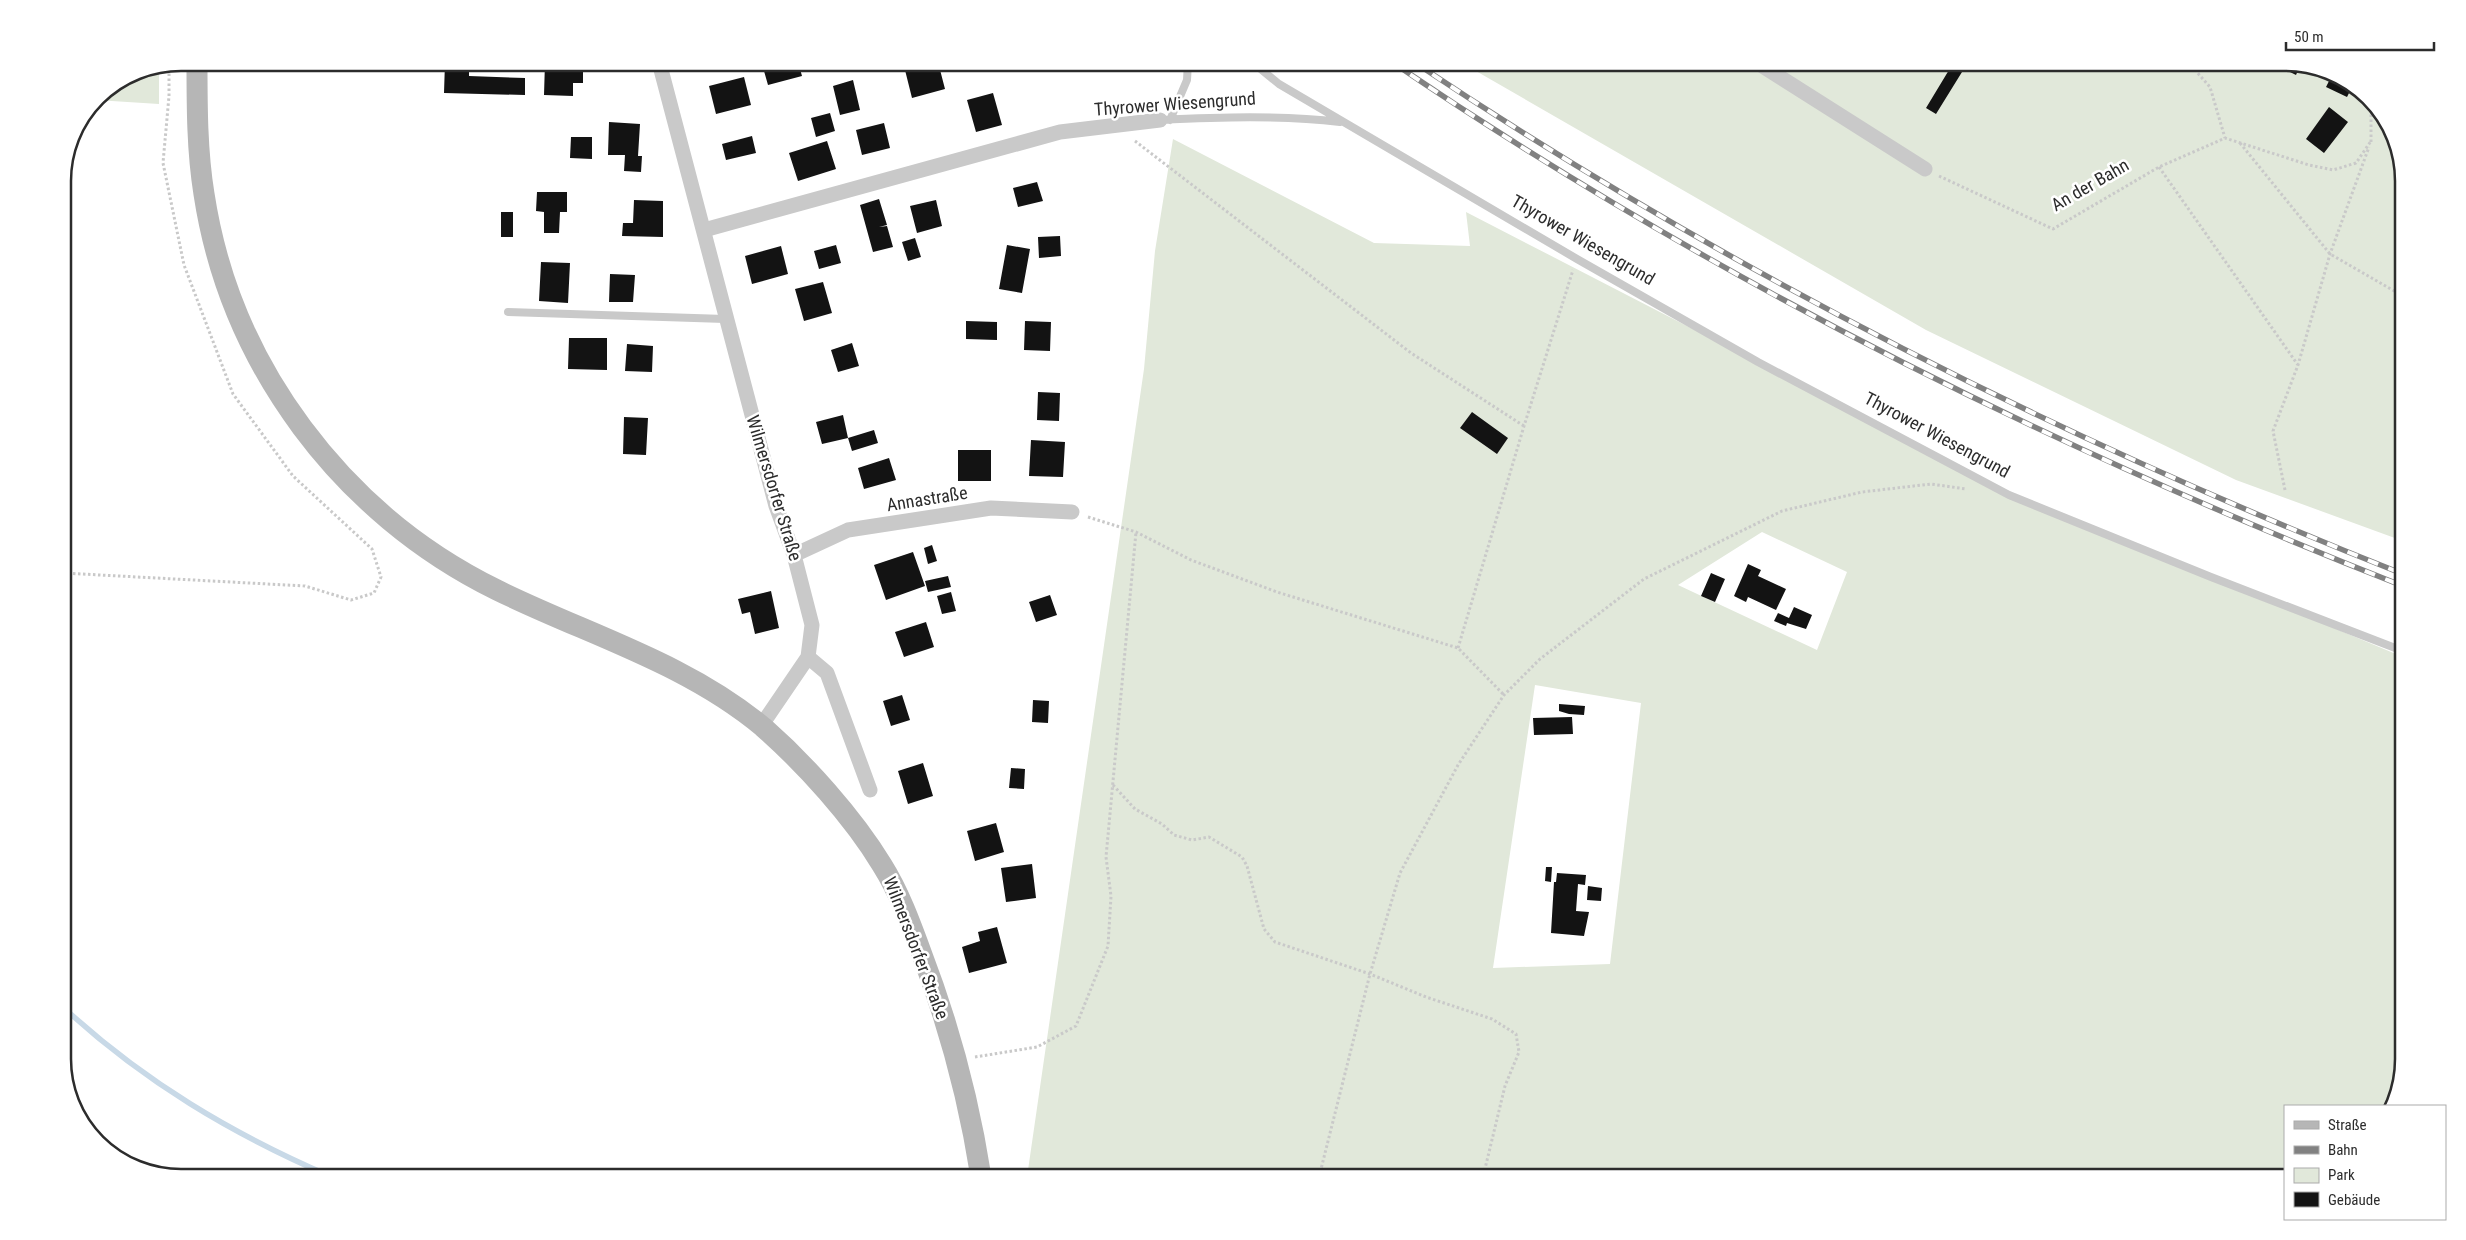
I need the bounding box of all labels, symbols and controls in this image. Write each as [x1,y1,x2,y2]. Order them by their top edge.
scale bar [2286,20,2434,52]
text: 50 m [2294,28,2324,46]
street label: Thyrower Wiesengrund [1093,87,1257,120]
street label: An der Bahn [2047,154,2132,215]
street label: Thyrower Wiesengrund [1508,190,1659,289]
street label: Thyrower Wiesengrund [1861,387,2014,482]
street label: Wilmersdorfer Straße [742,413,807,563]
street label: Annastraße [885,482,969,515]
street label: Wilmersdorfer Straße [880,874,953,1022]
legend [2284,1105,2446,1220]
text: Straße [2328,1116,2367,1134]
text: Bahn [2328,1141,2358,1159]
text: Park [2328,1166,2355,1184]
text: Gebäude [2328,1191,2380,1209]

